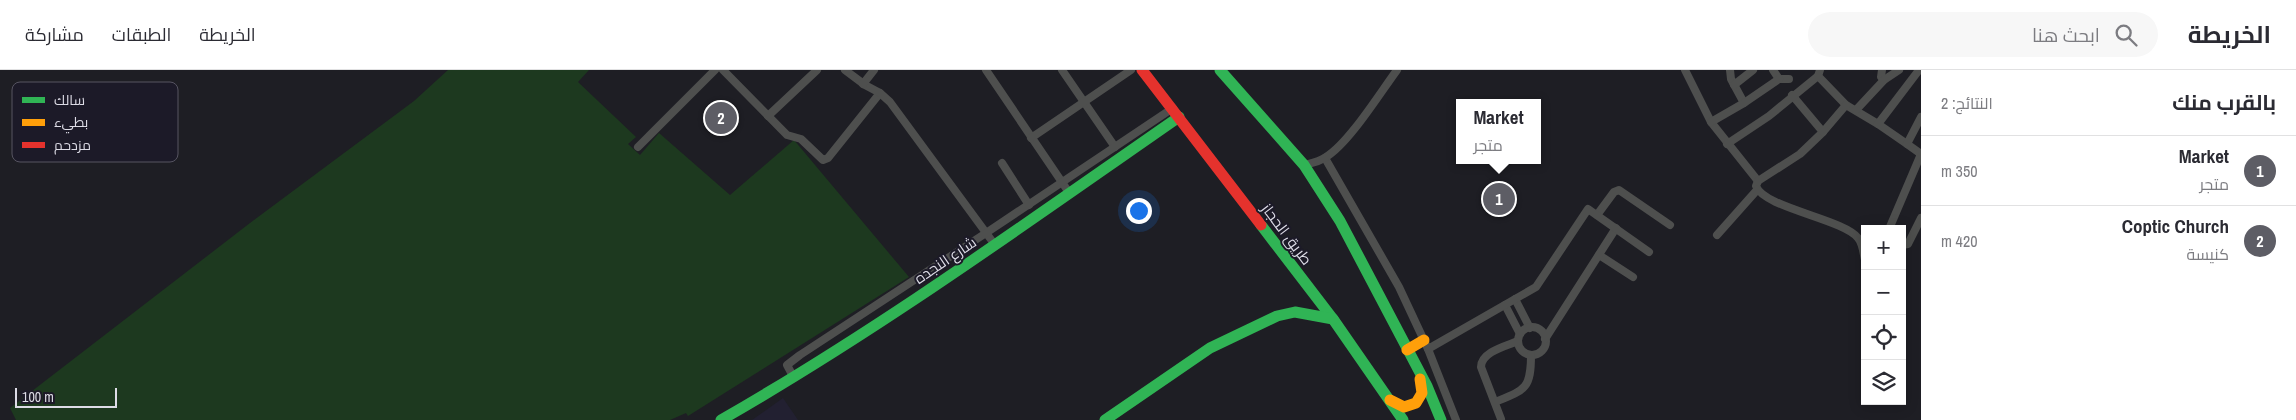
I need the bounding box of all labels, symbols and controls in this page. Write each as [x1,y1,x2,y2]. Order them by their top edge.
search box [1808,12,2158,57]
text: الخريطة [2188,18,2271,50]
icon: search [2112,21,2140,49]
text: مشاركة [25,22,84,47]
text: الطبقات [112,22,171,47]
text: الخريطة [199,22,256,47]
text: ابحث هنا [2032,22,2100,48]
legend [12,82,178,162]
text: بالقرب منك [2172,88,2276,117]
text: سالك [54,91,85,109]
text: النتائج: 2 [1941,92,1993,114]
pin: 2 [705,99,737,137]
popup [1456,99,1541,164]
text: Market [1473,104,1524,130]
text: بطيء [54,113,88,134]
text: متجر [1473,134,1503,156]
text: مزدحم [54,136,91,155]
text: Market [2179,143,2229,169]
text: 350 m [1941,160,1977,182]
text: 1 [2256,160,2264,182]
text: متجر [2200,173,2229,195]
pin: 1 [1483,180,1515,218]
your location [1126,198,1152,224]
street label: طريق الحجاز [1256,198,1317,269]
text: Coptic Church [2122,213,2229,239]
map controls [1861,225,1906,405]
button: + [1861,225,1906,270]
text: 420 m [1941,230,1977,252]
text: 2 [2256,230,2264,252]
street label: شارع النجده [910,231,981,289]
text: كنيسة [2187,243,2229,265]
button: − [1861,270,1906,315]
button: locate [1861,315,1906,360]
button: layers [1861,360,1906,405]
scale bar [15,385,118,408]
text: 100 m [22,388,54,406]

